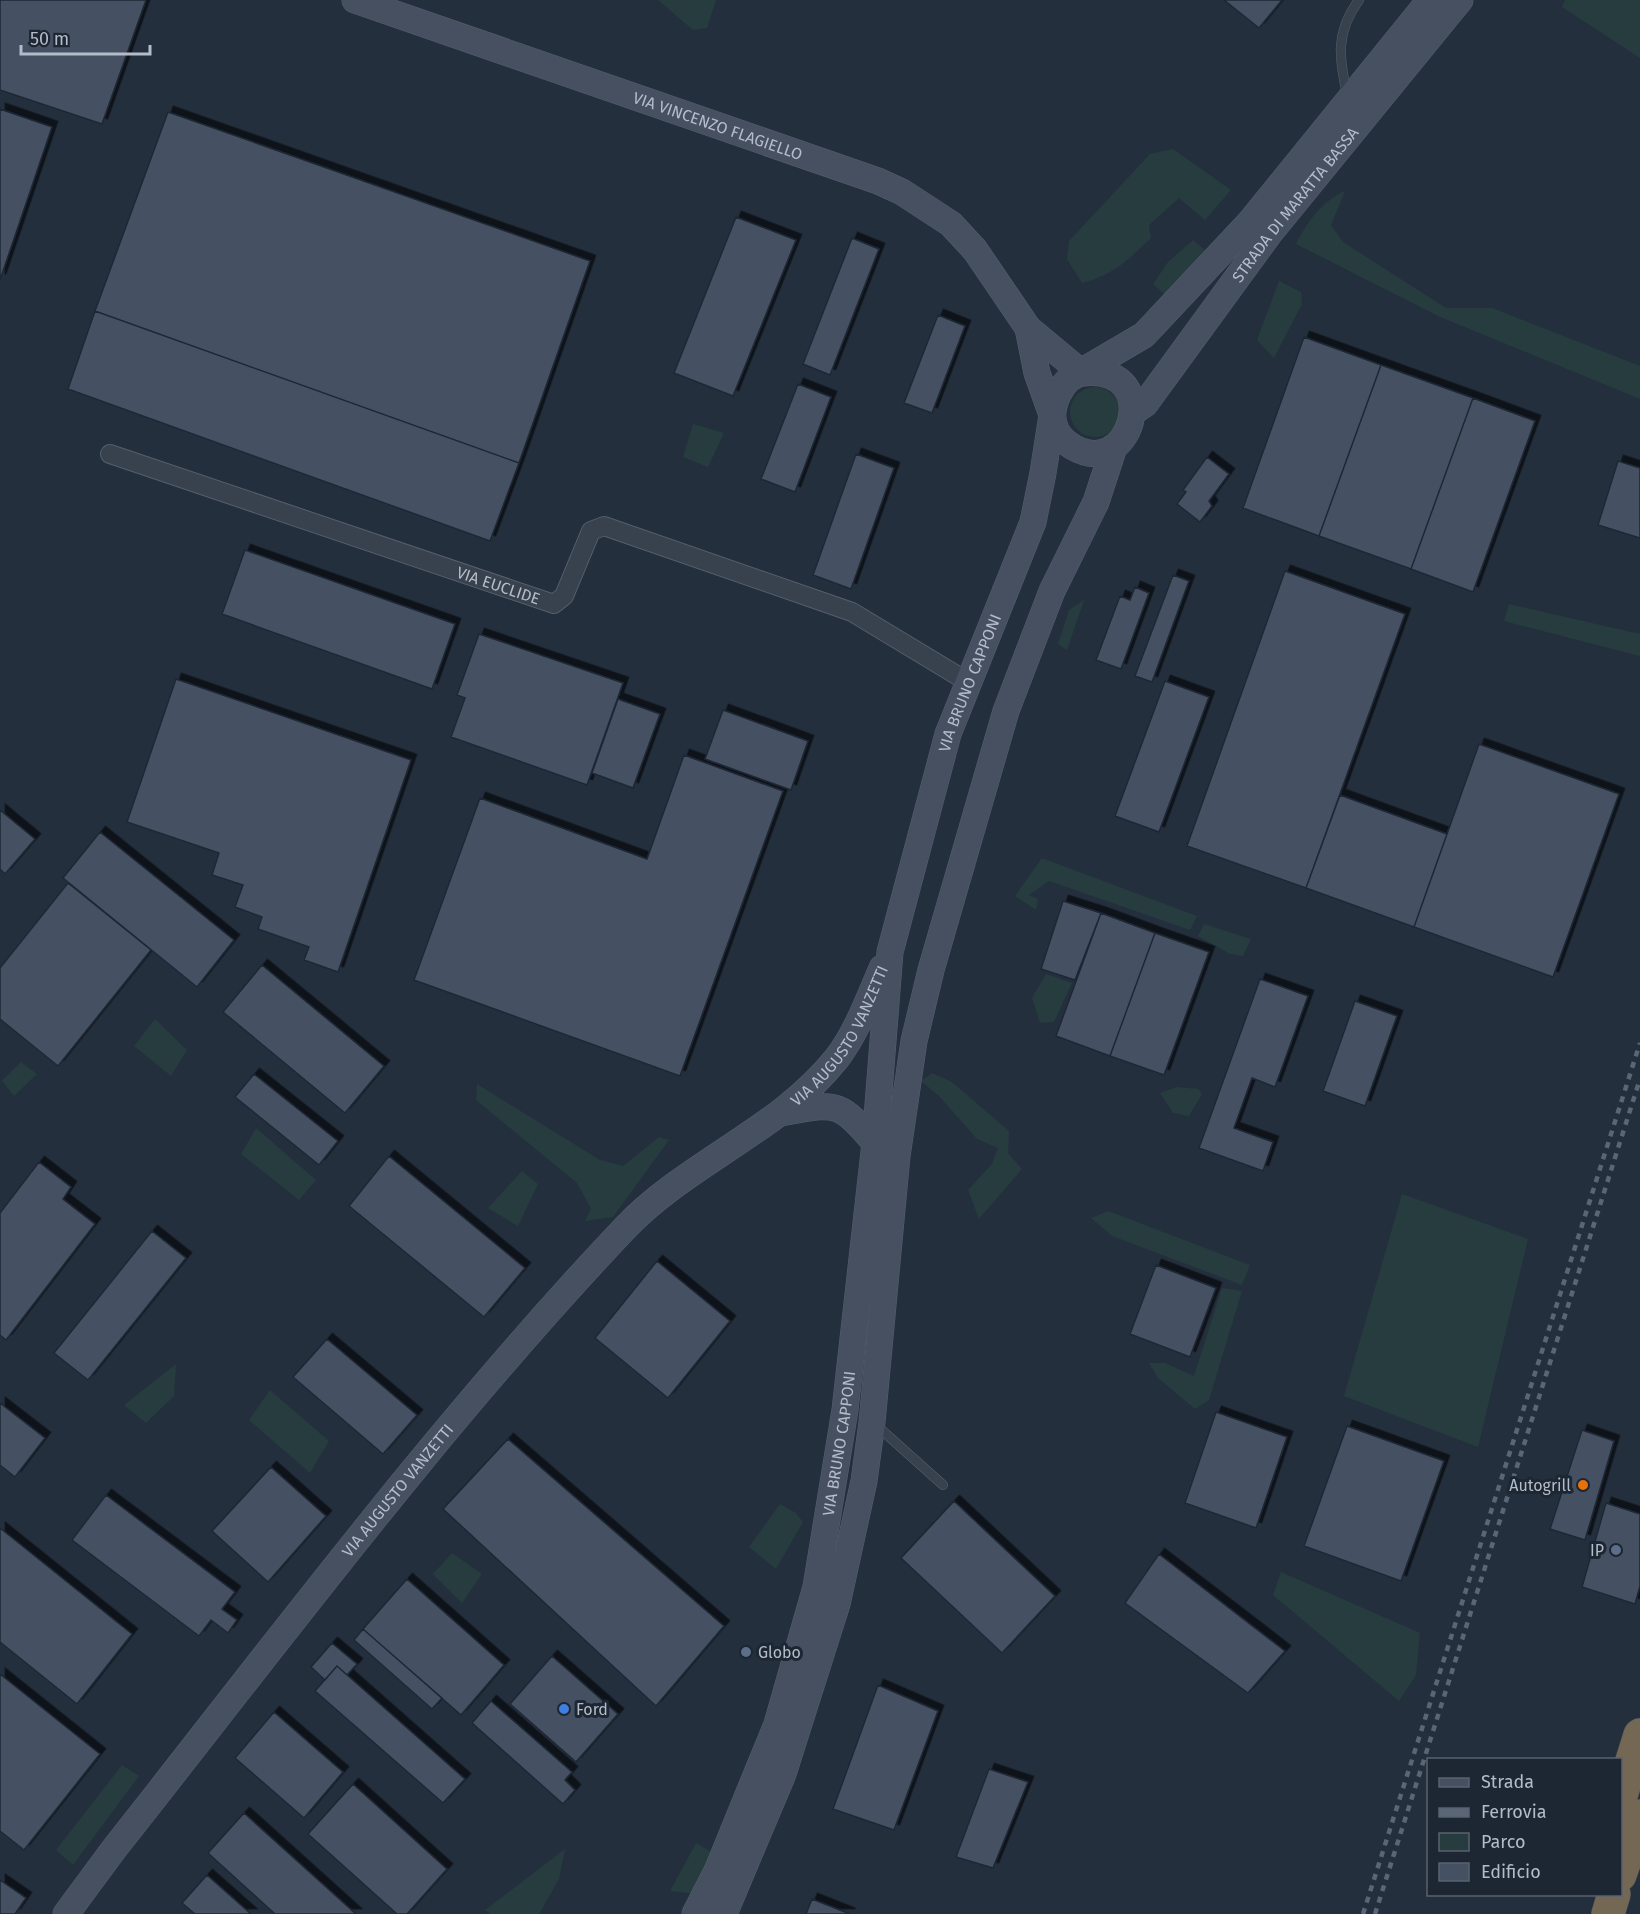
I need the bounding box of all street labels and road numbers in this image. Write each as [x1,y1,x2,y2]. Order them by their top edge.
street label: VIA VINCENZO FLAGIELLO [631,88,805,164]
street label: STRADA DI MARATTA BASSA [1228,122,1362,286]
street label: VIA EUCLIDE [454,562,543,608]
street label: VIA BRUNO CAPPONI [934,611,1005,754]
street label: VIA AUGUSTO VANZETTI [787,962,892,1110]
street label: VIA BRUNO CAPPONI [818,1370,859,1517]
street label: VIA AUGUSTO VANZETTI [338,1420,457,1560]

